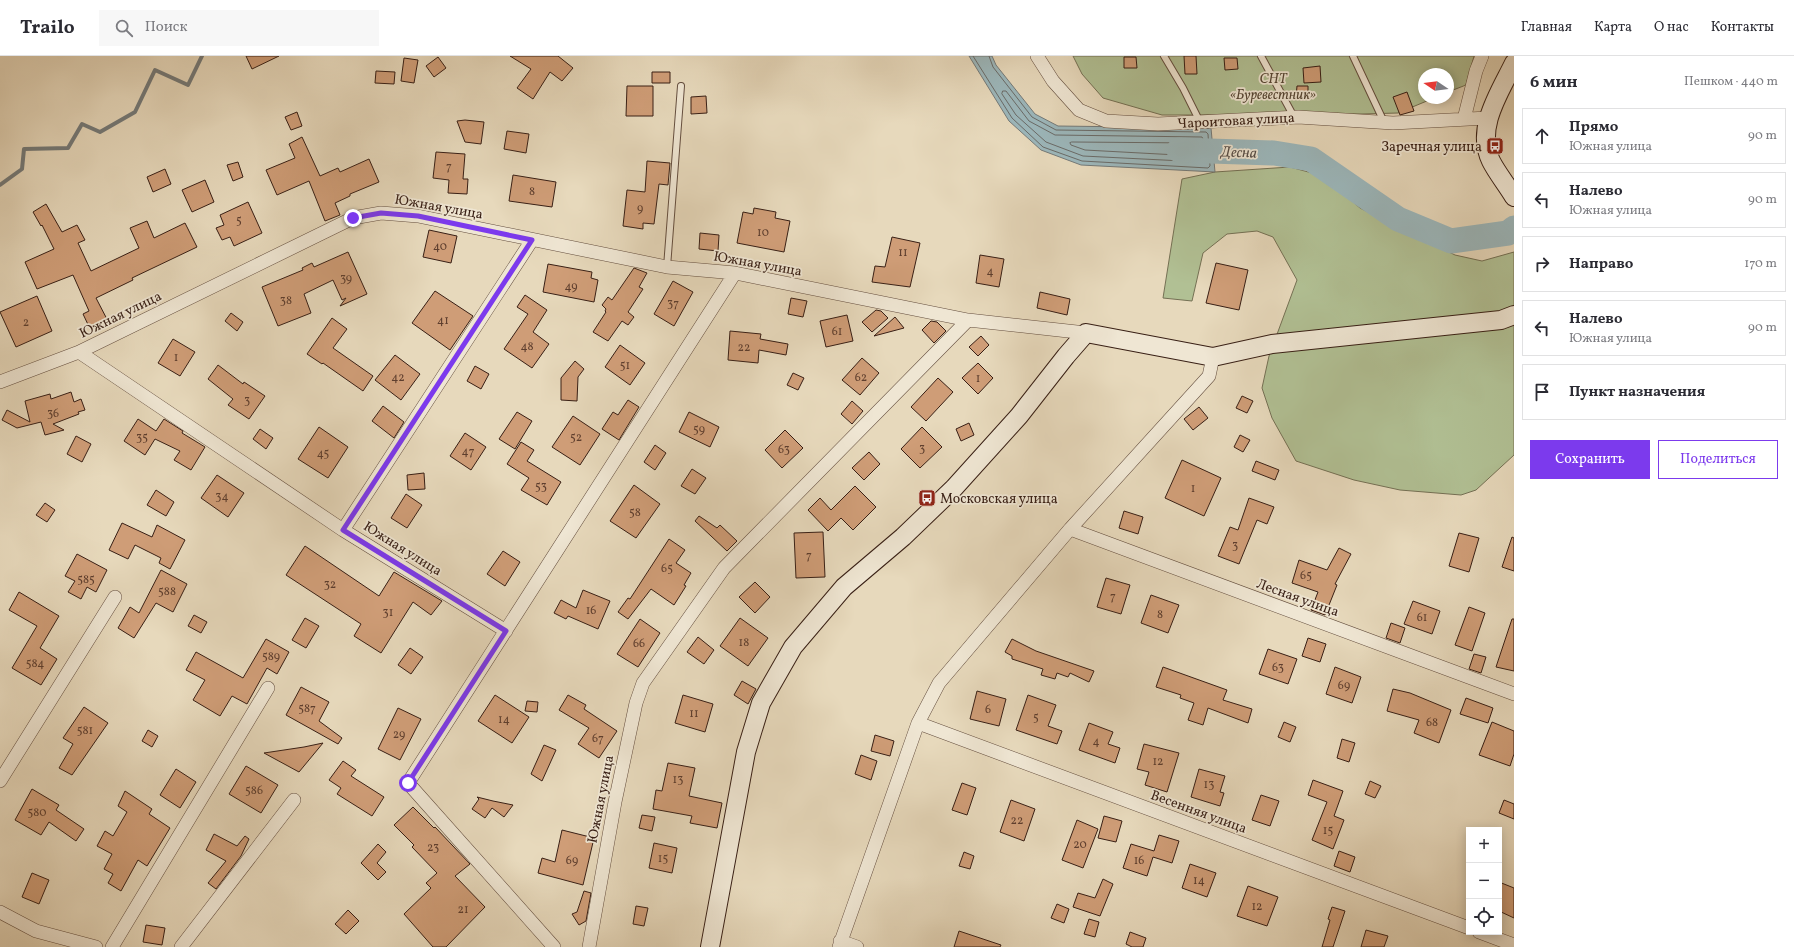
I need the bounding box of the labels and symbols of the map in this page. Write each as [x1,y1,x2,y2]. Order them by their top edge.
north arrow [1418,68,1454,104]
park label: СНТ «Буревестник» [1230,70,1316,105]
street label: Чароитовая улица [1177,109,1295,134]
bus stop icon: Заречная улица [1485,136,1505,156]
place label: Заречная улица [1381,138,1482,157]
water label: Десна [1220,142,1257,165]
house number: 7 [446,159,452,175]
house number: 8 [529,184,535,200]
street label: Южная улица [393,190,484,225]
house number: 9 [637,201,643,217]
route end [344,209,362,227]
house number: 5 [236,213,242,229]
house number: 10 [757,225,769,241]
house number: 40 [433,239,447,255]
house number: 11 [898,245,908,261]
street label: Южная улица [712,247,803,282]
house number: 4 [986,264,994,280]
house number: 39 [340,271,352,287]
house number: 49 [564,279,578,295]
street label: Южная улица [76,287,165,344]
house number: 38 [280,293,292,309]
house number: 37 [667,296,679,312]
house number: 41 [437,313,449,329]
house number: 2 [23,315,29,331]
house number: 61 [832,324,842,340]
house number: 48 [520,339,534,355]
house number: 22 [738,340,750,356]
house number: 1 [174,350,178,366]
house number: 51 [620,358,630,374]
house number: 42 [391,370,405,386]
house number: 62 [855,370,867,386]
house number: 1 [976,371,980,387]
house number: 3 [244,393,250,409]
house number: 36 [47,406,59,422]
house number: 59 [693,422,705,438]
house number: 35 [136,430,148,446]
house number: 52 [570,430,582,446]
house number: 3 [919,441,925,457]
house number: 63 [778,442,790,458]
house number: 47 [462,444,475,460]
house number: 45 [317,446,330,462]
house number: 53 [535,479,547,495]
house number: 1 [1191,481,1195,497]
bus stop icon: Московская улица [917,488,937,508]
house number: 34 [215,489,229,505]
place label: Московская улица [940,490,1058,509]
house number: 58 [629,505,641,521]
street label: Южная улица [359,518,445,581]
house number: 3 [1232,538,1238,554]
house number: 7 [806,548,812,564]
house number: 65 [661,561,673,577]
house number: 65 [1300,568,1312,584]
house number: 585 [77,572,95,588]
street label: Лесная улица [1254,575,1341,622]
house number: 32 [324,577,336,593]
house number: 588 [158,584,176,600]
house number: 7 [1110,589,1116,605]
house number: 16 [586,603,596,619]
house number: 31 [383,605,393,621]
house number: 8 [1157,607,1163,623]
house number: 61 [1417,610,1427,626]
house number: 18 [739,635,749,651]
house number: 66 [633,636,645,652]
house number: 589 [262,649,280,665]
house number: 584 [26,656,44,672]
house number: 63 [1272,660,1284,676]
house number: 69 [1338,678,1350,694]
house number: 587 [298,701,316,717]
house number: 6 [985,702,991,718]
house number: 11 [689,706,699,722]
house number: 5 [1033,710,1039,726]
house number: 14 [498,712,510,728]
house number: 68 [1426,715,1438,731]
house number: 581 [77,723,93,739]
house number: 29 [393,727,405,743]
house number: 67 [592,731,604,747]
house number: 4 [1092,734,1100,750]
street label: Южная улица [584,754,619,845]
house number: 12 [1152,754,1164,770]
house number: 13 [673,772,683,788]
route start [399,774,417,792]
house number: 13 [1204,777,1214,793]
house number: 586 [245,783,263,799]
street label: Весенняя улица [1148,786,1249,839]
house number: 580 [27,805,47,821]
house number: 22 [1011,813,1023,829]
house number: 15 [1323,823,1333,839]
house number: 20 [1073,837,1087,853]
house number: 23 [427,840,439,856]
house number: 15 [658,851,668,867]
house number: 69 [566,853,578,869]
house number: 16 [1134,853,1144,869]
house number: 14 [1193,873,1205,889]
house number: 12 [1251,899,1263,915]
house number: 21 [457,902,469,918]

